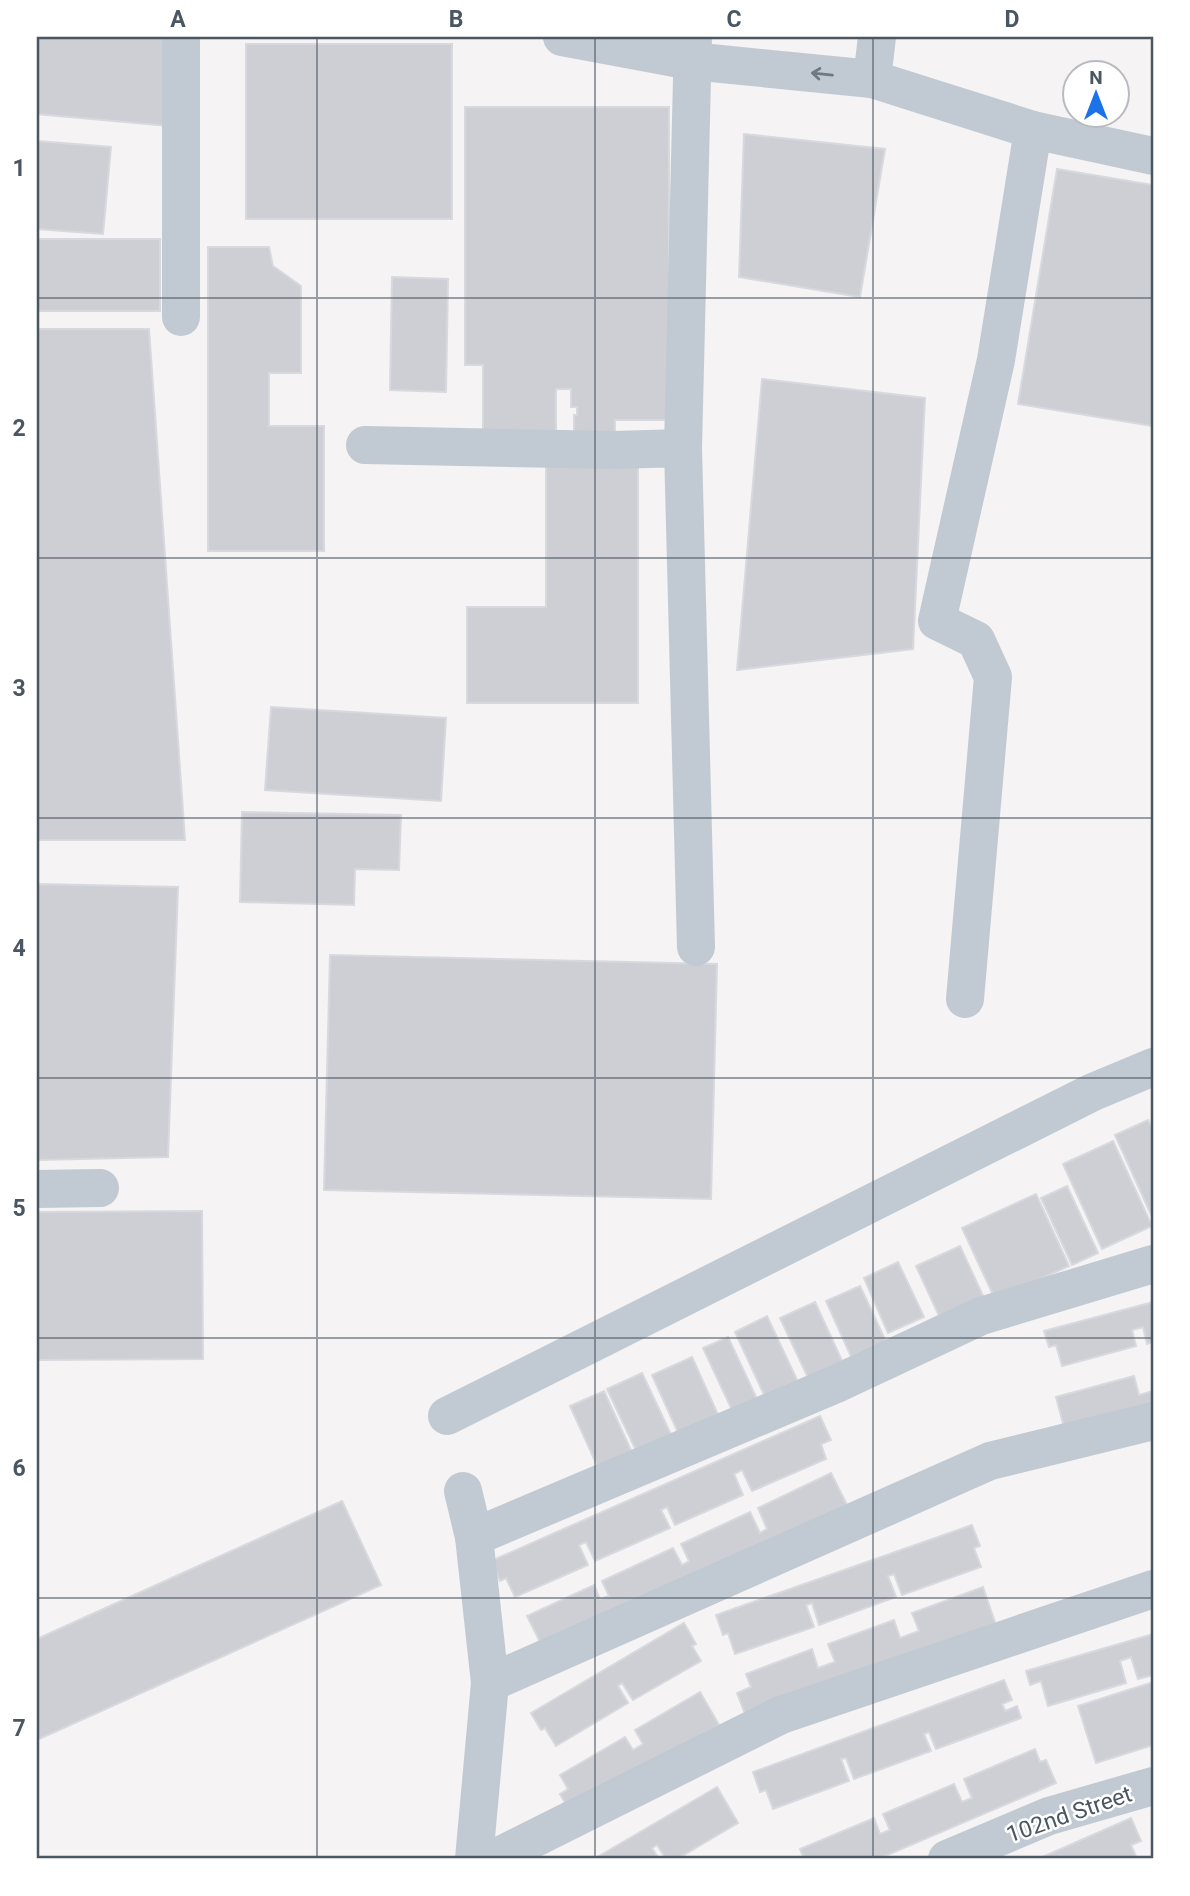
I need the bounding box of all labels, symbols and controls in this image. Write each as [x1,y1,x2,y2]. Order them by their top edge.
text: A [170,6,186,33]
text: B [449,6,463,33]
text: C [726,6,742,33]
text: D [1005,6,1019,33]
north arrow [1060,60,1130,130]
text: N [1089,66,1103,89]
one-way arrow [812,68,834,81]
text: 1 [12,155,26,182]
text: 2 [12,415,26,442]
text: 3 [12,675,26,702]
text: 4 [12,935,26,962]
text: 5 [12,1195,26,1222]
text: 6 [12,1455,26,1482]
text: 7 [12,1715,26,1742]
street label: 102nd Street [1003,1780,1135,1849]

